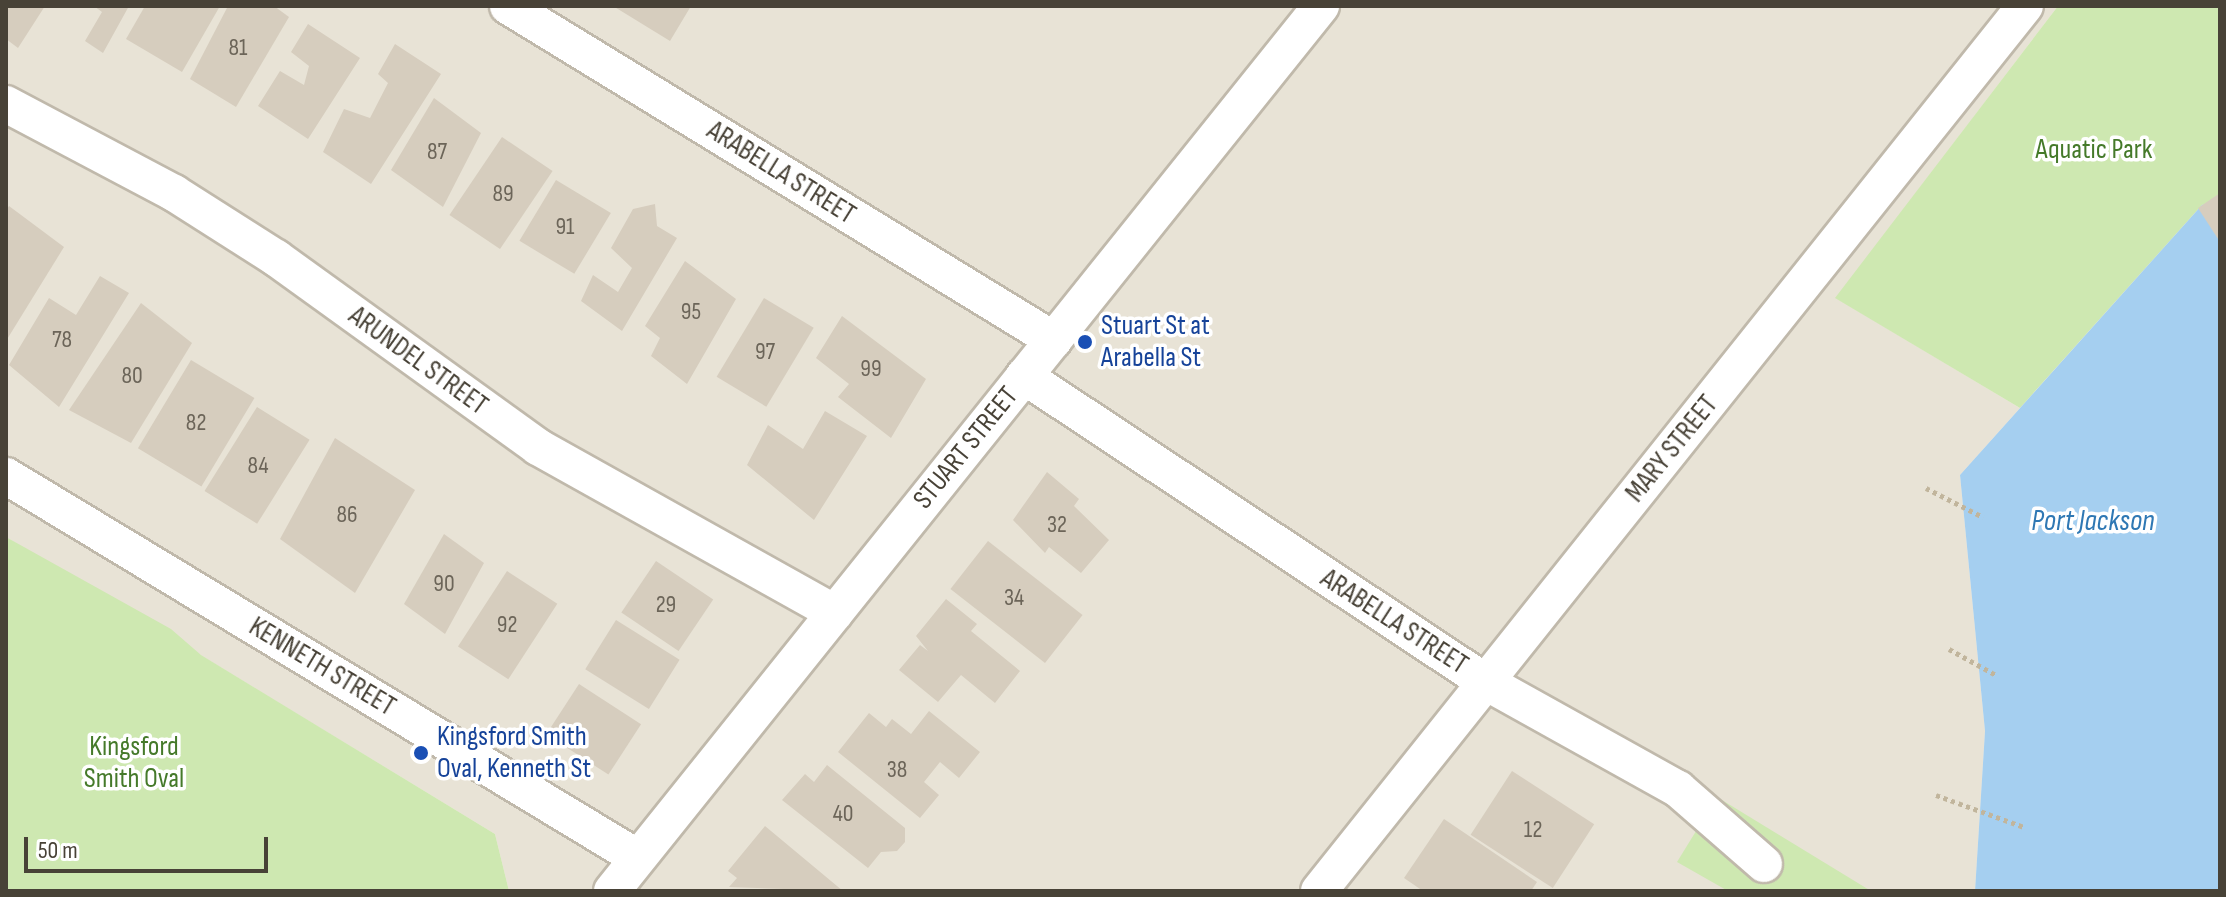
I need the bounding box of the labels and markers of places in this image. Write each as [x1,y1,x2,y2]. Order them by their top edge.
place label: Stuart St at Arabella St [1101,309,1210,375]
marker: Stuart St at Arabella St [1076,333,1094,351]
place label: Kingsford Smith Oval, Kenneth St [437,720,591,786]
marker: Kingsford Smith Oval, Kenneth St [412,744,430,762]

